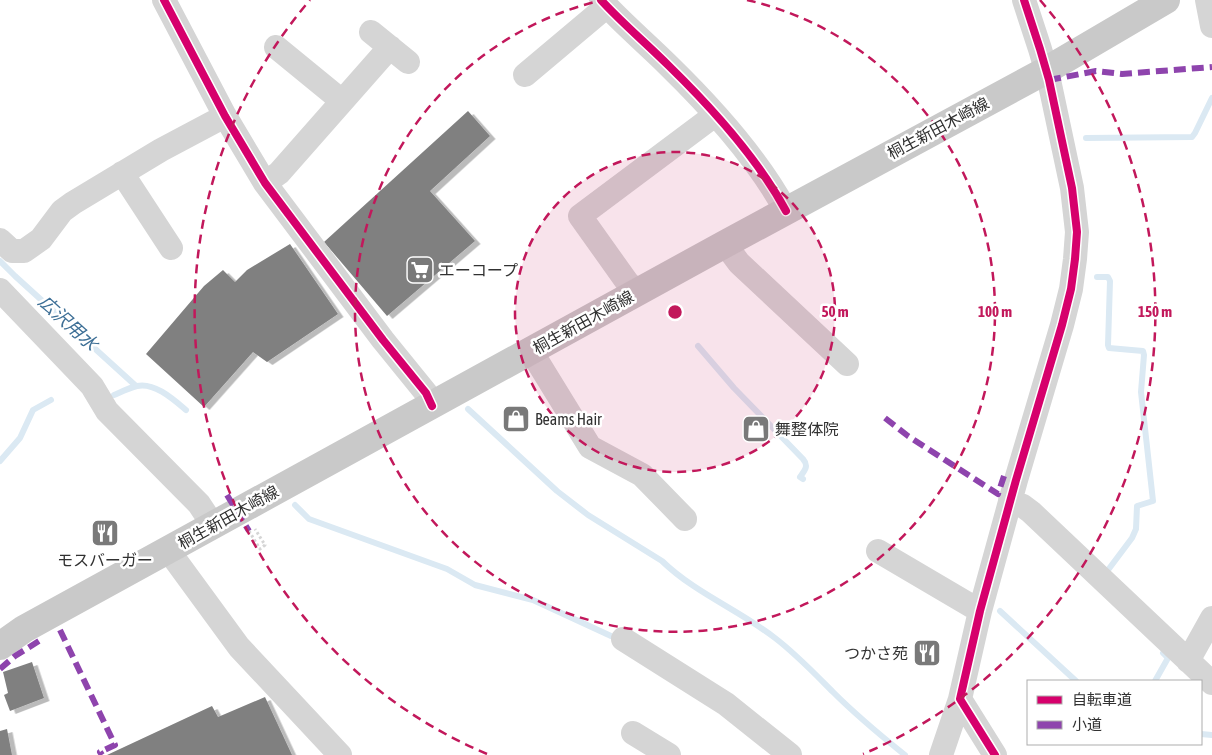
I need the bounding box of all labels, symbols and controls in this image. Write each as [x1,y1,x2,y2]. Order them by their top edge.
street label: 桐生新田木崎線 [884,94,992,162]
supermarket icon: エーコープ [405,255,435,285]
place label: エーコープ [439,261,518,279]
street label: 桐生新田木崎線 [530,287,636,357]
water label: 広沢用水 [35,291,104,356]
centre of rings [666,303,684,321]
text: 50 m [822,303,849,320]
text: 100 m [978,303,1012,320]
text: 150 m [1138,303,1172,320]
shop icon: Beams Hair [501,404,531,434]
place label: Beams Hair [535,410,602,428]
shop icon: 舞整体院 [741,414,771,444]
place label: 舞整体院 [775,420,839,438]
street label: 桐生新田木崎線 [175,482,281,552]
restaurant icon: モスバーガー [90,518,120,548]
place label: モスバーガー [57,551,153,569]
restaurant icon: つかさ苑 [912,638,942,668]
place label: つかさ苑 [844,644,908,662]
legend [1027,680,1202,745]
text: 自転車道 [1072,691,1132,708]
text: 小道 [1072,716,1102,733]

